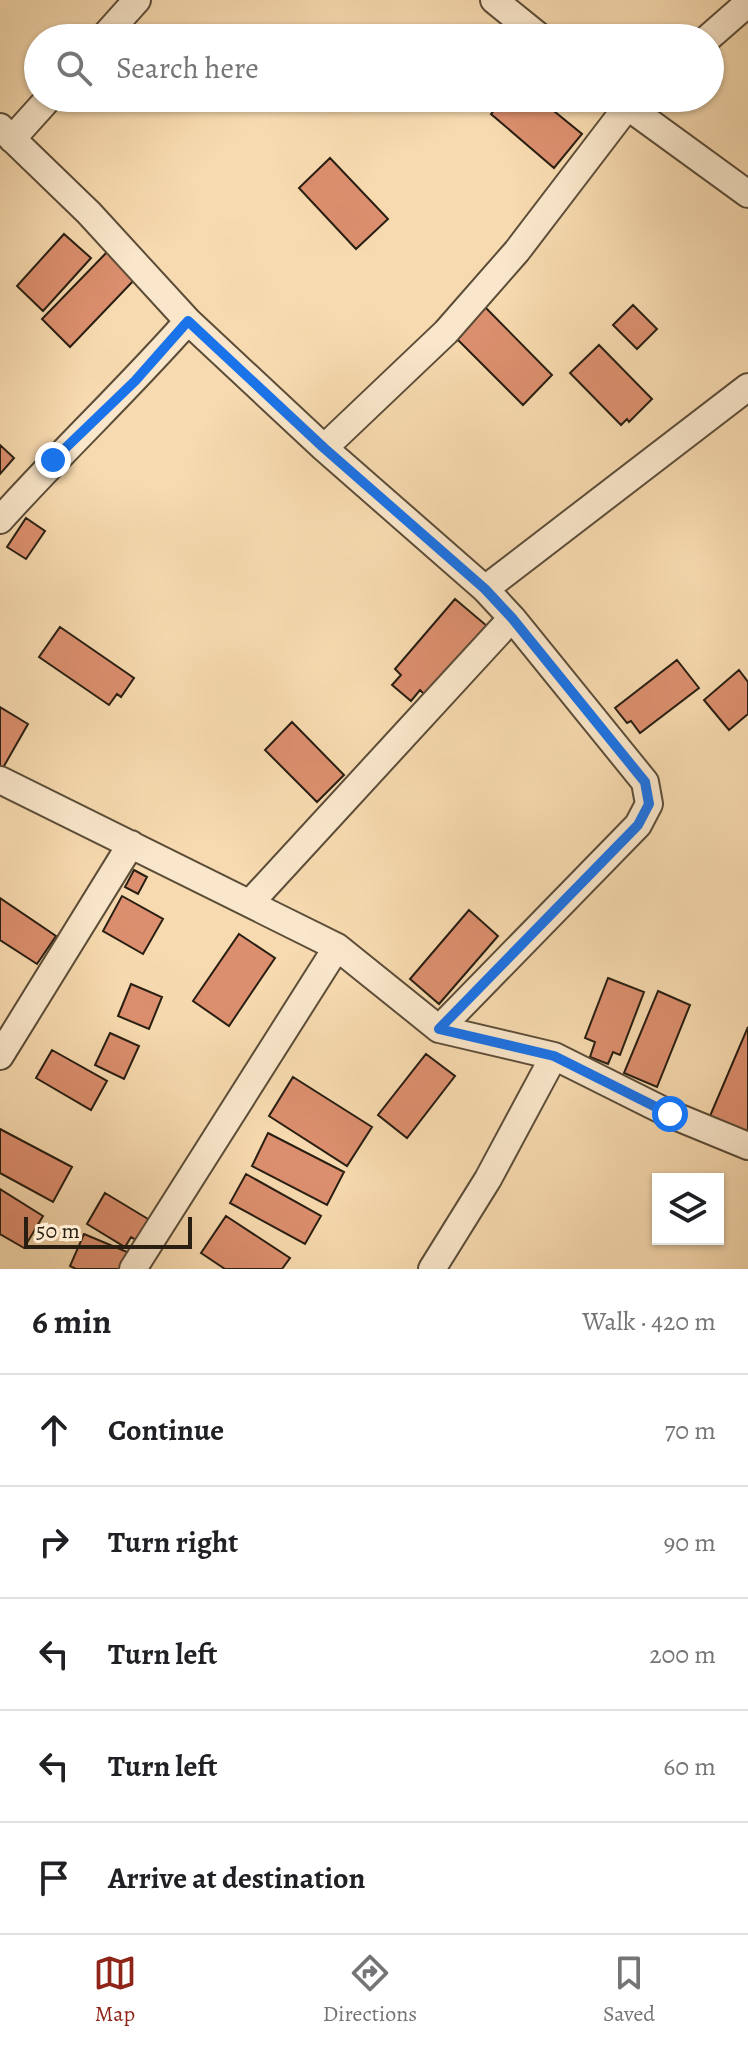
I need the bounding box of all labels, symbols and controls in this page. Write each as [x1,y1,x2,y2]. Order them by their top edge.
search box [24,24,724,112]
icon: search [52,46,96,90]
text: Search here [116,48,259,88]
route end [35,442,71,478]
route start [652,1096,688,1132]
map controls [652,1173,724,1245]
button: layers [652,1173,724,1245]
scale bar [24,1213,192,1249]
text: 50 m [36,1216,80,1246]
text: 6 min [32,1298,111,1345]
text: Walk · 420 m [582,1304,716,1339]
icon: ahead [32,1408,76,1452]
text: Continue [108,1410,224,1450]
text: 70 m [664,1413,716,1448]
icon: right [32,1520,76,1564]
text: Turn right [108,1522,238,1562]
text: 90 m [664,1525,716,1560]
icon: left [32,1632,76,1676]
text: Turn left [108,1634,217,1674]
text: 200 m [649,1637,716,1672]
icon: left [32,1744,76,1788]
text: Turn left [108,1746,217,1786]
text: 60 m [663,1749,716,1784]
icon: arrive [32,1856,76,1900]
text: Arrive at destination [108,1858,365,1898]
tab: Map [93,1951,137,2029]
tab: Directions [323,1951,417,2029]
tab: Saved [603,1951,655,2029]

